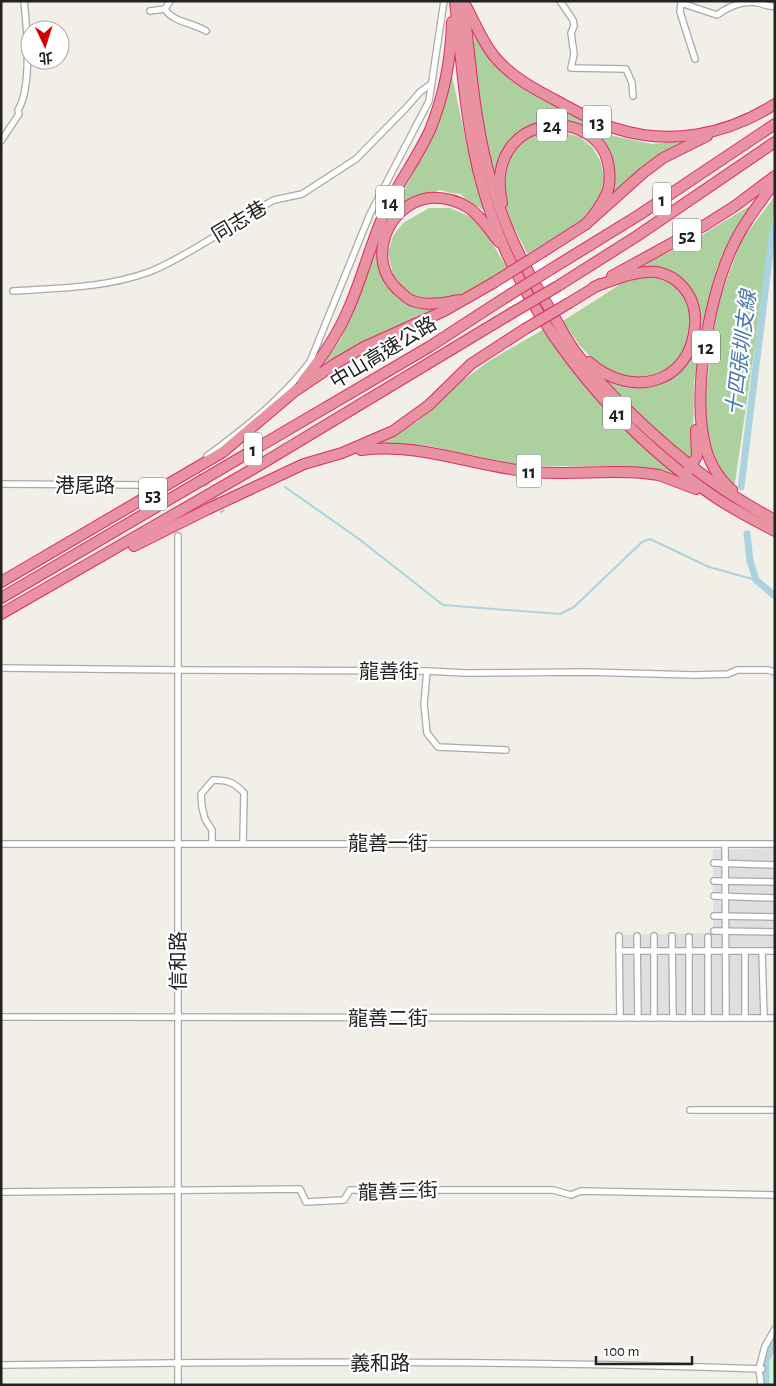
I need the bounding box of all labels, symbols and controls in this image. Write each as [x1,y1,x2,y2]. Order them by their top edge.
north arrow [20,20,70,70]
text: 北 [38,49,53,65]
road number: 13 [583,105,611,138]
road number: 24 [537,108,567,142]
road number: 1 [653,182,671,215]
road number: 14 [376,186,404,218]
street label: 同志巷 [208,197,270,246]
road number: 52 [673,218,701,252]
water label: 十四張圳支線 [722,287,760,417]
street label: 中山高速公路 [326,312,440,392]
road number: 12 [692,331,720,364]
road number: 41 [603,396,631,429]
road number: 1 [244,432,262,466]
road number: 11 [516,454,542,488]
street label: 港尾路 [55,475,115,496]
road number: 53 [139,478,167,510]
street label: 龍善街 [359,661,419,682]
street label: 龍善一街 [348,833,428,854]
street label: 信和路 [168,931,189,991]
street label: 龍善二街 [348,1008,428,1029]
street label: 龍善三街 [358,1180,438,1203]
scale bar [596,1334,692,1366]
text: 100 m [604,1344,639,1359]
street label: 義和路 [350,1353,410,1374]

